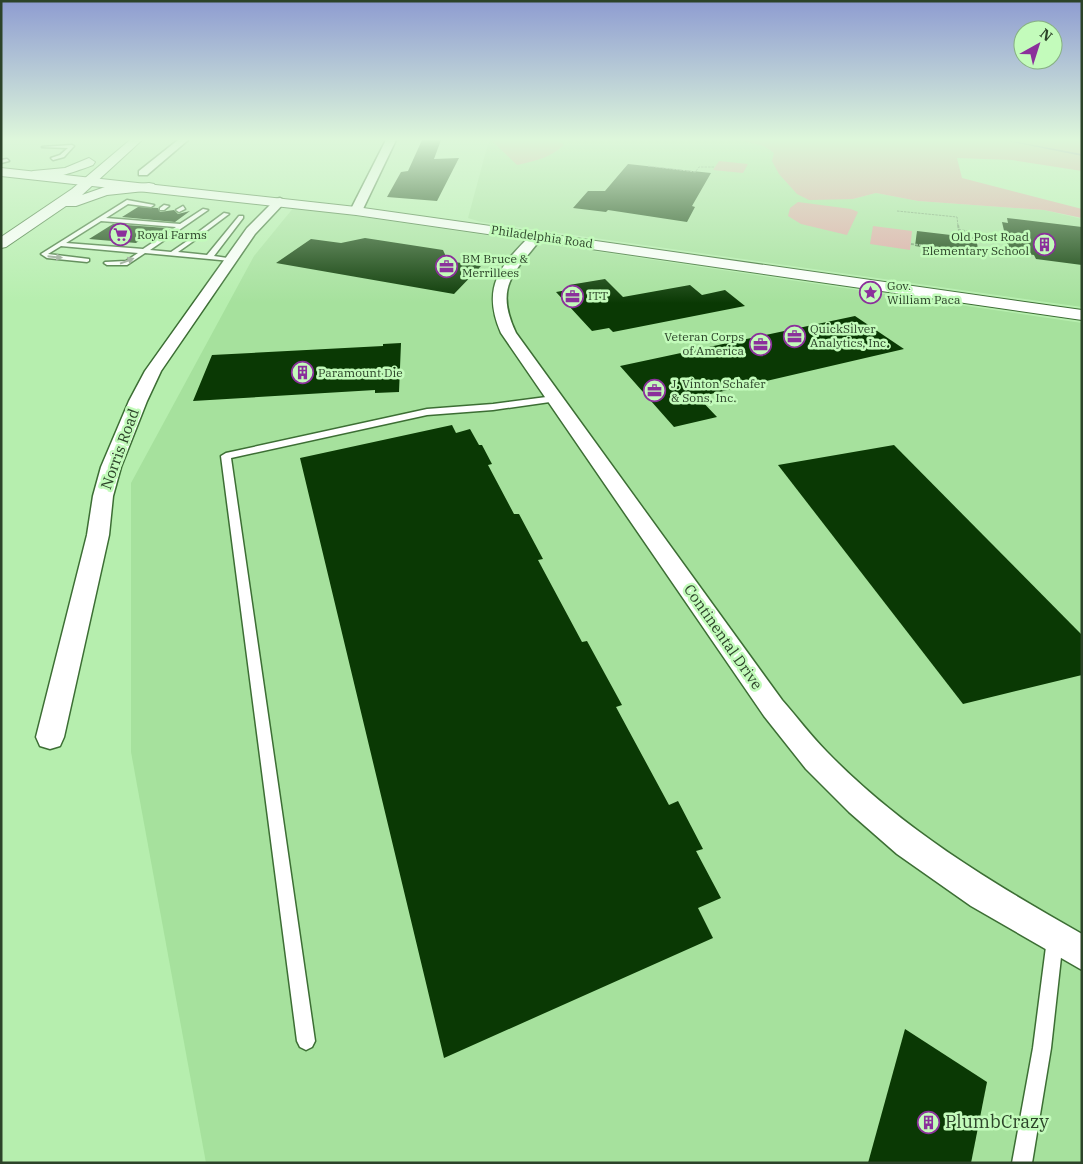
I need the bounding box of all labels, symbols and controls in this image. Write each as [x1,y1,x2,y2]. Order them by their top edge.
north arrow [1013,20,1063,70]
text: N [1036,24,1056,45]
street label: Philadelphia Road [490,222,594,251]
supermarket icon: Royal Farms [109,223,133,247]
place label: Royal Farms [137,227,207,242]
place label: Old Post Road Elementary School [922,229,1029,258]
building icon: Old Post Road Elementary School [1033,232,1057,256]
place label: BM Bruce & Merrillees [462,251,529,280]
one-way arrow [48,253,64,261]
office icon: BM Bruce & Merrillees [434,254,458,278]
one-way arrow [119,257,134,265]
place label: Gov. William Paca [887,278,961,307]
place icon: Gov. William Paca [859,281,883,305]
office icon: ITT [560,284,584,308]
place label: ITT [588,288,608,303]
place label: QuickSilver Analytics, Inc. [810,321,889,350]
office icon: QuickSilver Analytics, Inc. [782,324,806,348]
place label: Veteran Corps of America [664,329,744,358]
office icon: Veteran Corps of America [748,332,772,356]
building icon: Paramount Die [290,361,314,385]
place label: Paramount Die [318,365,403,380]
place label: J. Vinton Schafer & Sons, Inc. [671,376,766,405]
office icon: J. Vinton Schafer & Sons, Inc. [643,379,667,403]
street label: Norris Road [96,406,143,492]
street label: Continental Drive [680,580,767,693]
building icon: PlumbCrazy [917,1110,941,1134]
place label: PlumbCrazy [945,1110,1049,1133]

